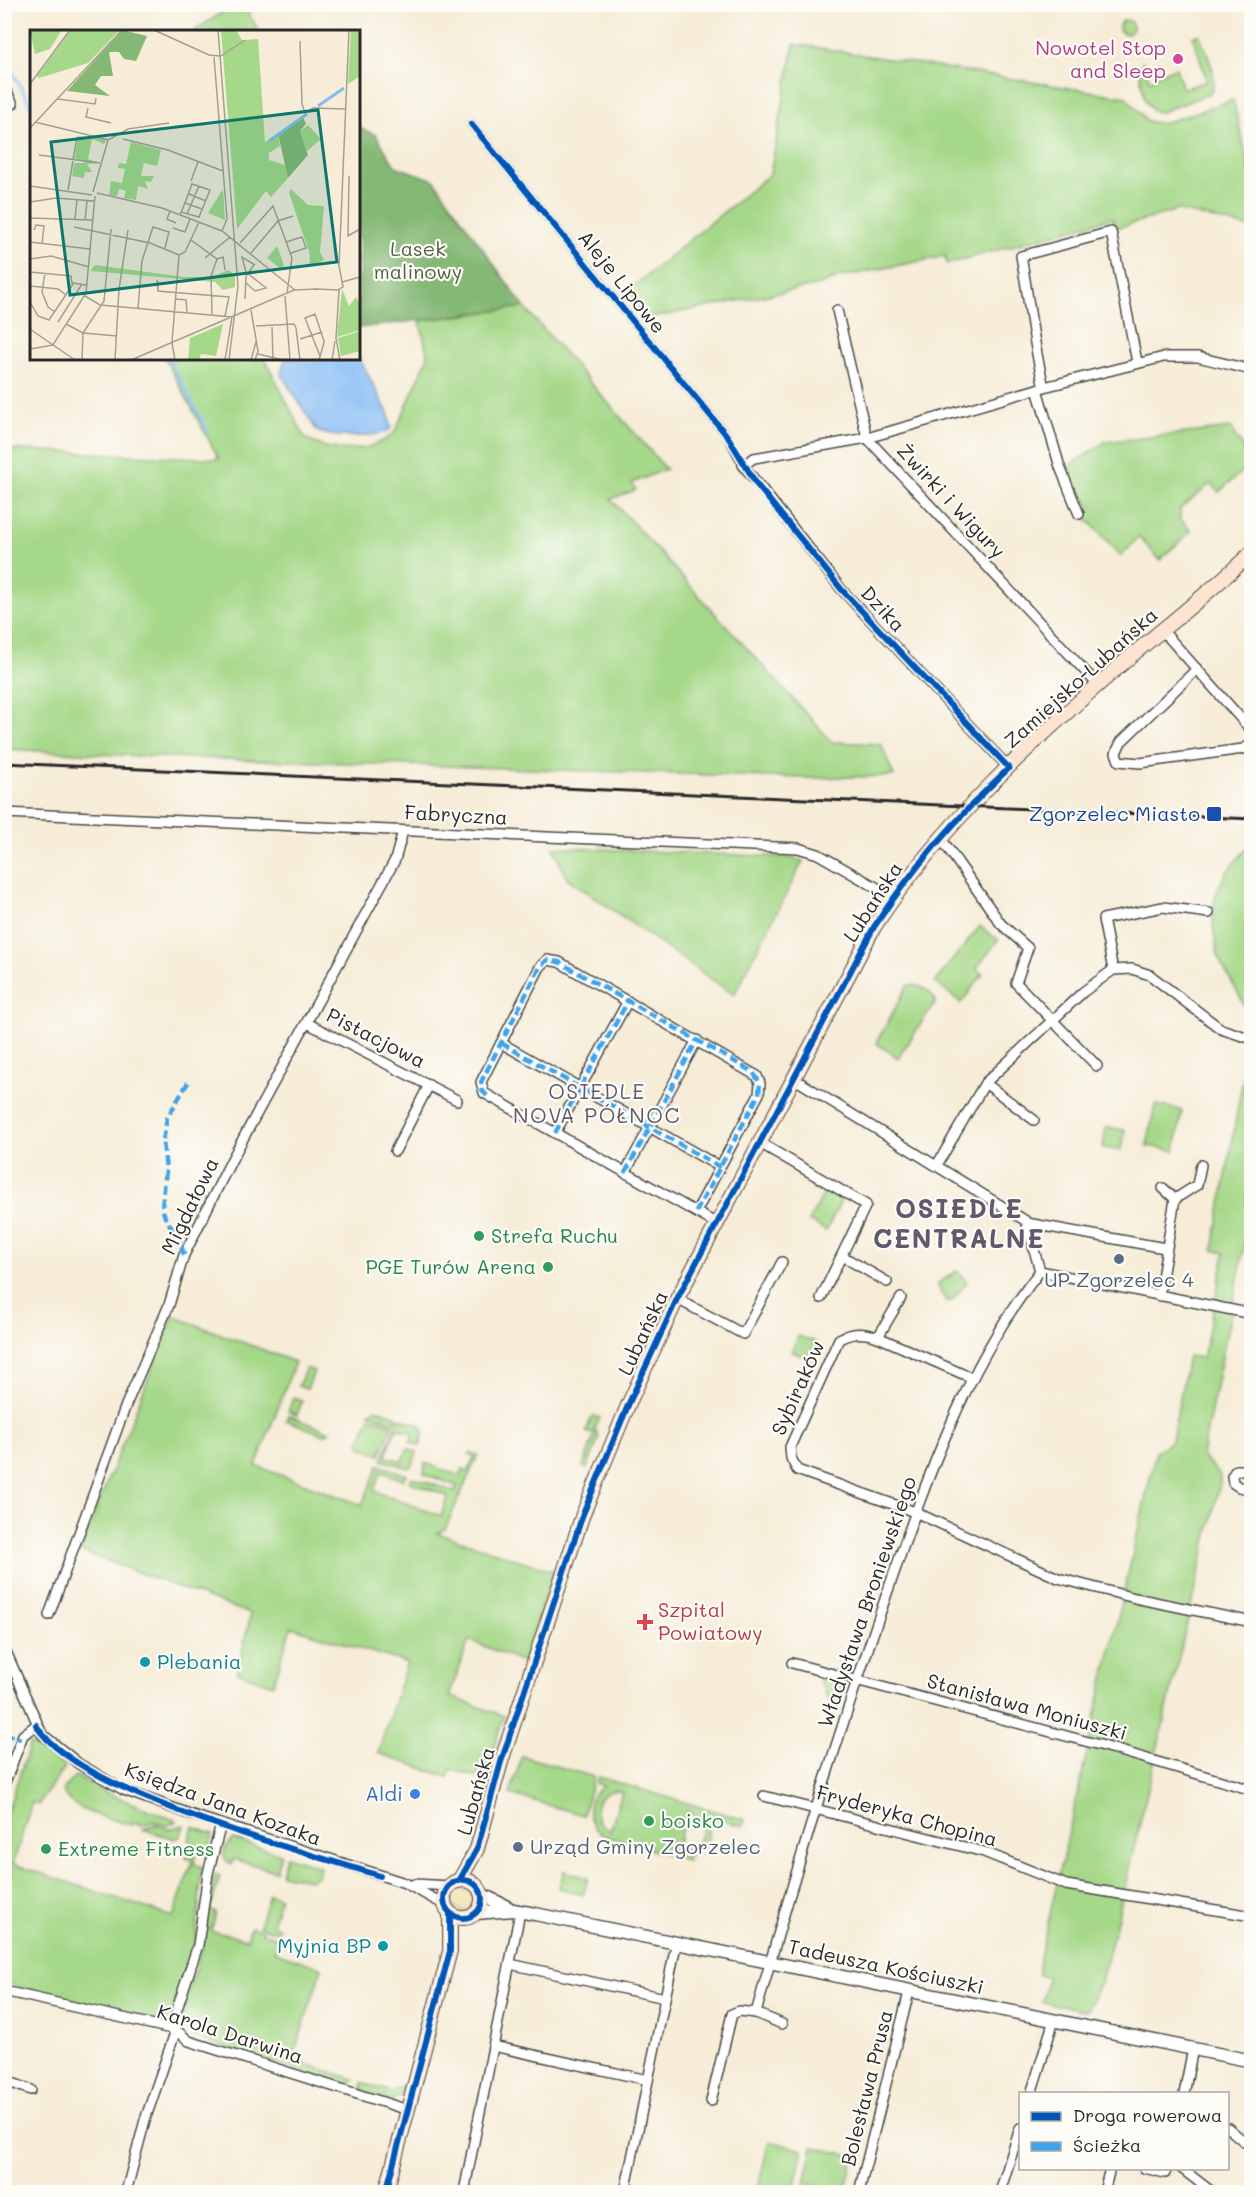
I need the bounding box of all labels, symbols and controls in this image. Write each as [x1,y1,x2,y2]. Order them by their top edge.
inset map [30,30,360,360]
place label: Nowotel Stop and Sleep [1035,34,1166,83]
marker: Nowotel Stop and Sleep [1171,52,1185,66]
street label: Aleje Lipowe [573,224,672,338]
park label: Lasek malinowy [374,235,462,284]
street label: Żwirki i Wigury [892,438,1012,563]
street label: Dzika [856,580,912,637]
street label: Zamiejsko-Lubańska [998,601,1163,753]
street label: Fabryczna [404,798,508,830]
place label: Zgorzelec Miasto [1029,800,1200,826]
marker: Zgorzelec Miasto [1205,805,1223,823]
street label: Lubańska [837,856,908,947]
street label: Pistacjowa [323,1001,430,1073]
district label: OSIEDLE NOVA PÓŁNOC [513,1077,681,1128]
street label: Migdałowa [154,1153,224,1258]
district label: OSIEDLE CENTRALNE [873,1191,1045,1255]
place label: Strefa Ruchu [491,1222,618,1248]
marker: Strefa Ruchu [472,1229,486,1243]
marker: UP Zgorzelec 4 [1112,1252,1126,1266]
place label: PGE Turów Arena [365,1253,536,1279]
marker: PGE Turów Arena [541,1260,555,1274]
place label: UP Zgorzelec 4 [1044,1266,1194,1292]
street label: Lubańska [611,1286,673,1379]
street label: Sybiraków [765,1336,830,1439]
street label: Władysława Broniewskiego [811,1473,921,1731]
place label: Szpital Powiatowy [658,1596,763,1645]
marker: Szpital Powiatowy [636,1613,654,1631]
place label: Plebania [157,1648,241,1674]
marker: Plebania [138,1655,152,1669]
street label: Stanisława Moniuszki [924,1667,1130,1745]
street label: Lubańska [450,1744,500,1838]
street label: Księdza Jana Kozaka [122,1755,325,1851]
street label: Fryderyka Chopina [814,1778,1001,1852]
place label: Aldi [365,1780,403,1806]
marker: Aldi [408,1787,422,1801]
place label: boisko [661,1807,724,1833]
marker: boisko [642,1814,656,1828]
place label: Urząd Gminy Zgorzelec [530,1833,760,1859]
place label: Extreme Fitness [58,1835,215,1861]
marker: Urząd Gminy Zgorzelec [511,1840,525,1854]
marker: Extreme Fitness [39,1842,53,1856]
place label: Myjnia BP [277,1932,371,1958]
street label: Tadeusza Kościuszki [786,1933,986,1999]
marker: Myjnia BP [376,1939,390,1953]
street label: Karola Darwina [154,1997,307,2069]
street label: Bolesława Prusa [834,2007,898,2168]
legend [1019,2092,1229,2170]
text: Droga rowerowa [1073,2103,1222,2127]
text: Ścieżka [1073,2133,1141,2157]

